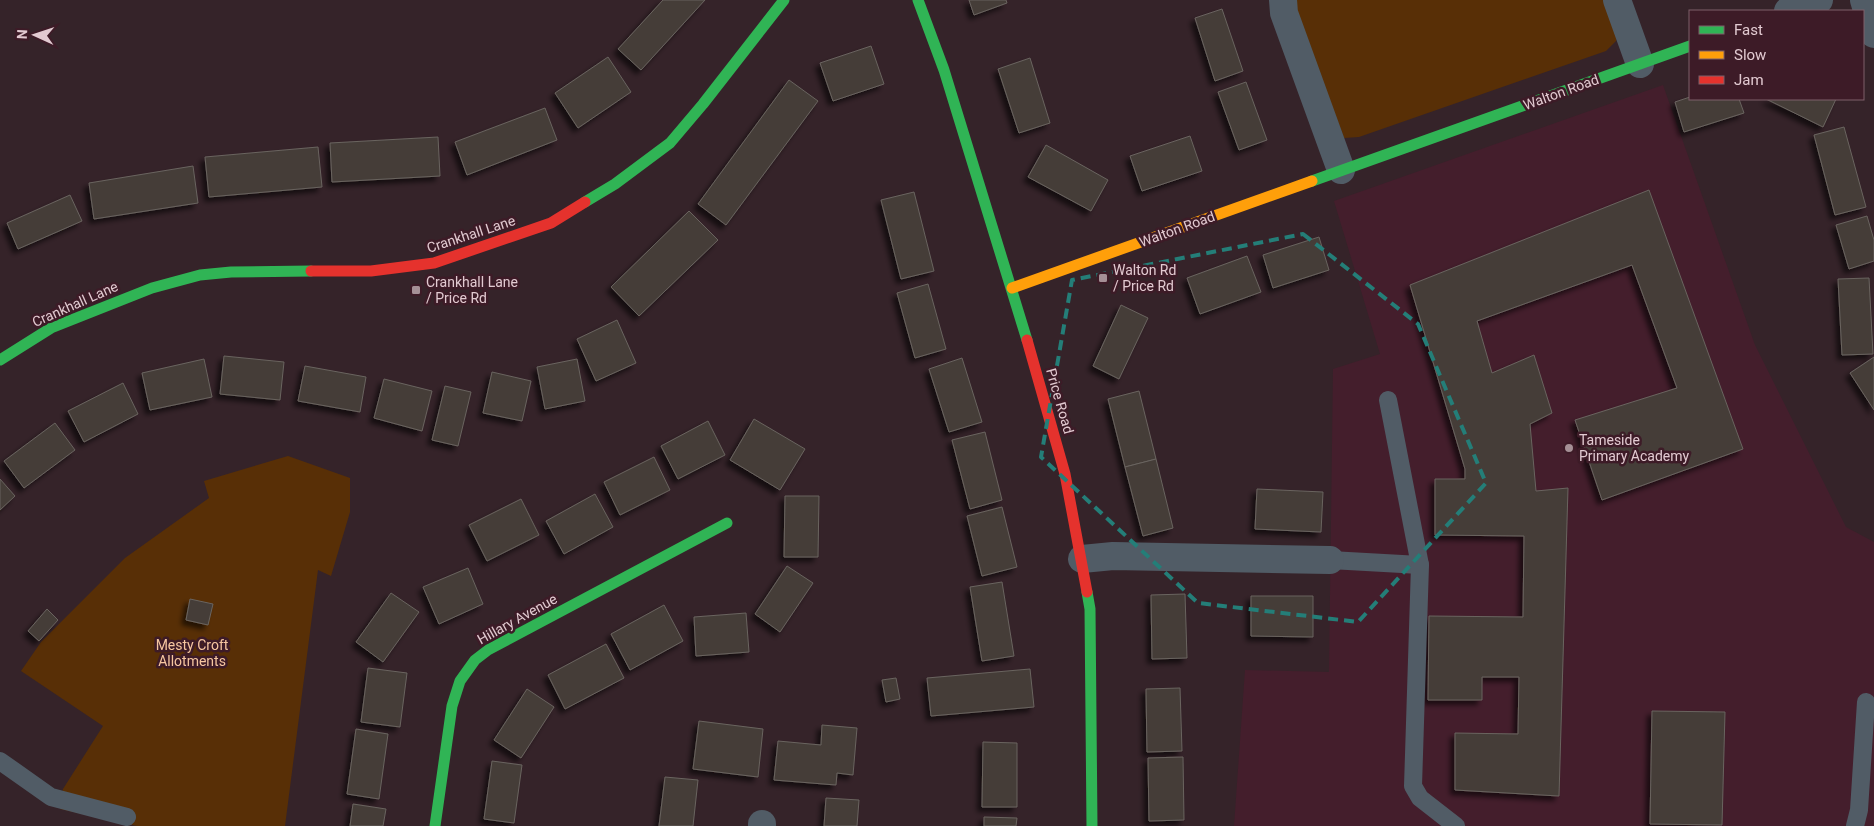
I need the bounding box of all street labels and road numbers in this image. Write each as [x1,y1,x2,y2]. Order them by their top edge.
street label: Walton Road [1521,71,1601,113]
street label: Walton Road [1137,208,1217,250]
street label: Crankhall Lane [425,212,517,256]
street label: Crankhall Lane [30,278,120,330]
street label: Price Road [1043,366,1077,436]
street label: Hillary Avenue [474,591,560,647]

